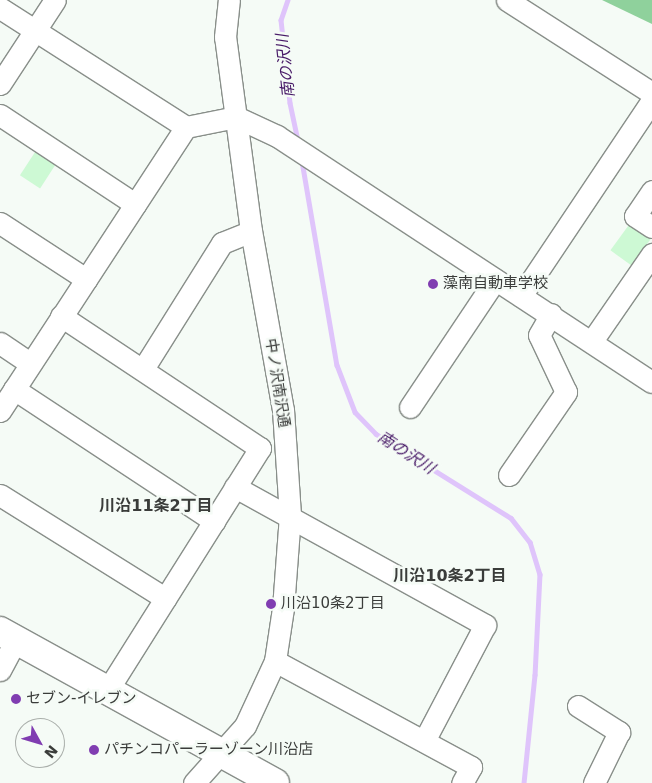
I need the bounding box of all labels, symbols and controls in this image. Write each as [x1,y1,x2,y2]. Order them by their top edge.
water label: 南の沢川 [273,33,299,99]
place label: 藻南自動車学校 [443,275,548,293]
marker: 藻南自動車学校 [427,278,439,290]
street label: 中ノ沢南沢通 [261,337,293,429]
water label: 南の沢川 [374,428,438,478]
district label: 川沿11条2丁目 [99,496,213,516]
district label: 川沿10条2丁目 [393,566,507,586]
place label: 川沿10条2丁目 [281,595,385,613]
marker: 川沿10条2丁目 [265,598,277,610]
place label: セブン-イレブン [26,690,136,708]
marker: セブン-イレブン [10,693,22,705]
north arrow [15,718,65,768]
place label: パチンコパーラーゾーン川沿店 [104,741,314,759]
text: N [41,742,61,761]
marker: パチンコパーラーゾーン川沿店 [88,744,100,756]

